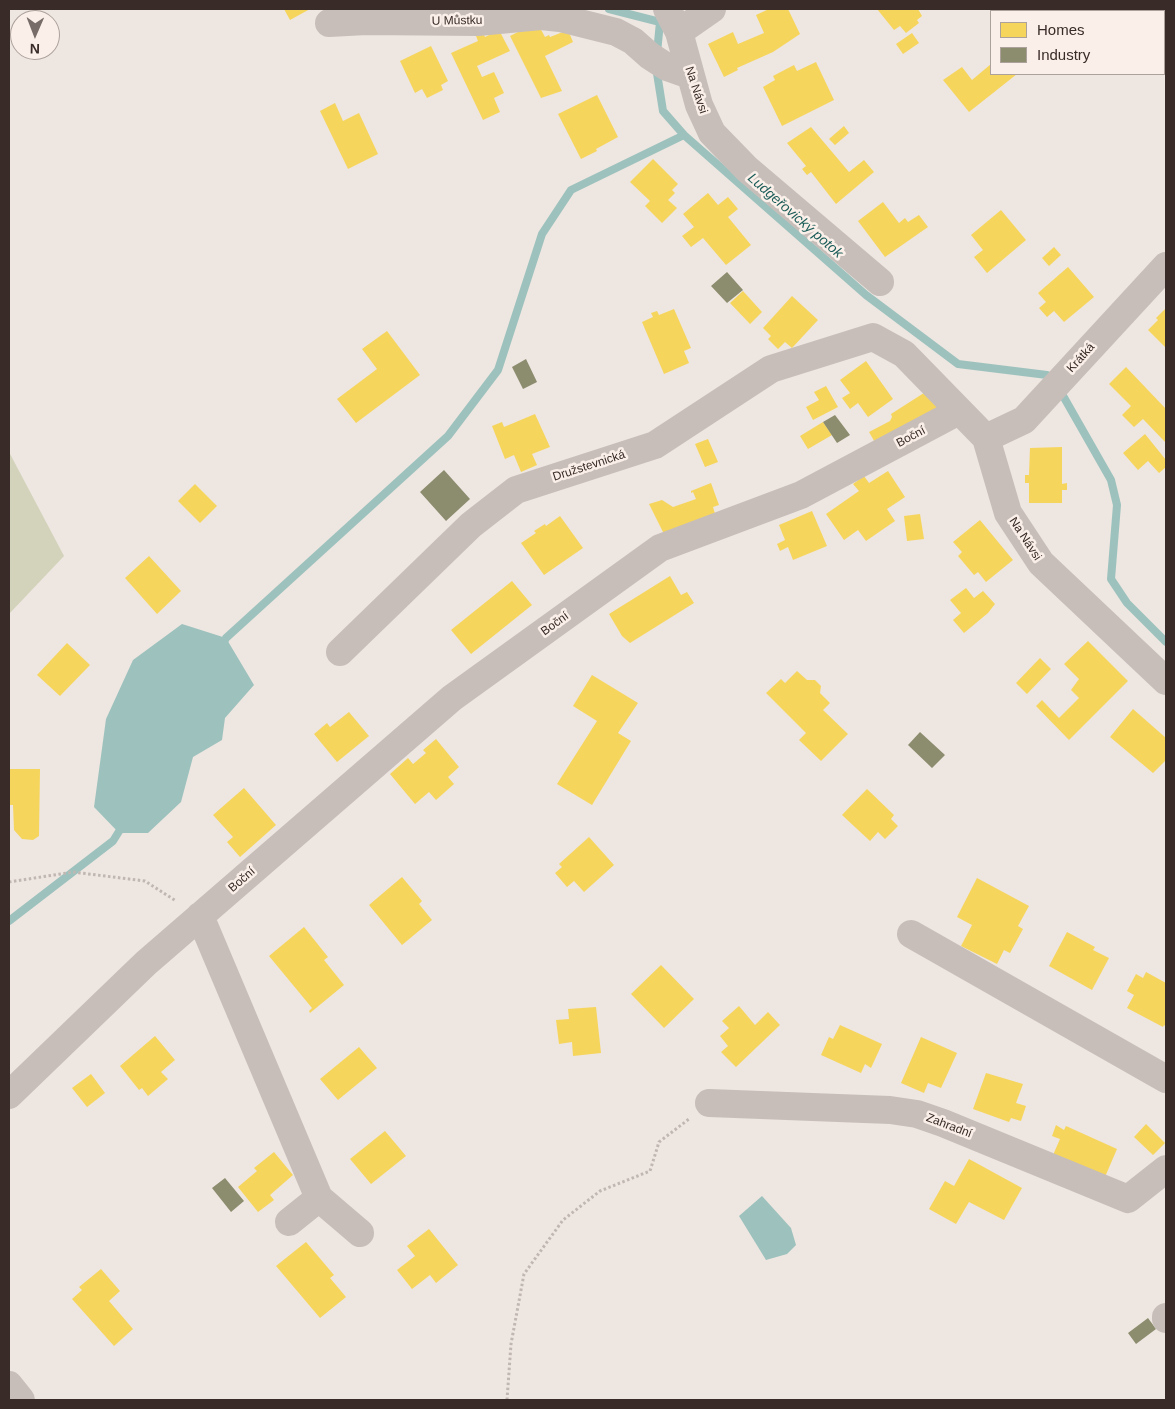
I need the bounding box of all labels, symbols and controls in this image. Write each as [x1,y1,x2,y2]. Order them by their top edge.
north arrow [10,10,60,60]
legend [990,10,1165,75]
street label: U Můstku [432,13,482,29]
text: Homes [1037,21,1085,38]
text: N [30,41,40,57]
text: Industry [1037,46,1090,63]
street label: Na Návsi [682,65,710,115]
water label: Ludgeřovický potok [744,170,846,262]
street label: Krátká [1064,340,1098,376]
street label: Boční [894,423,928,451]
street label: Družstevnická [551,448,627,484]
street label: Na Návsi [1006,515,1044,563]
street label: Boční [538,609,572,639]
street label: Boční [226,865,258,895]
street label: Zahradní [924,1111,974,1141]

